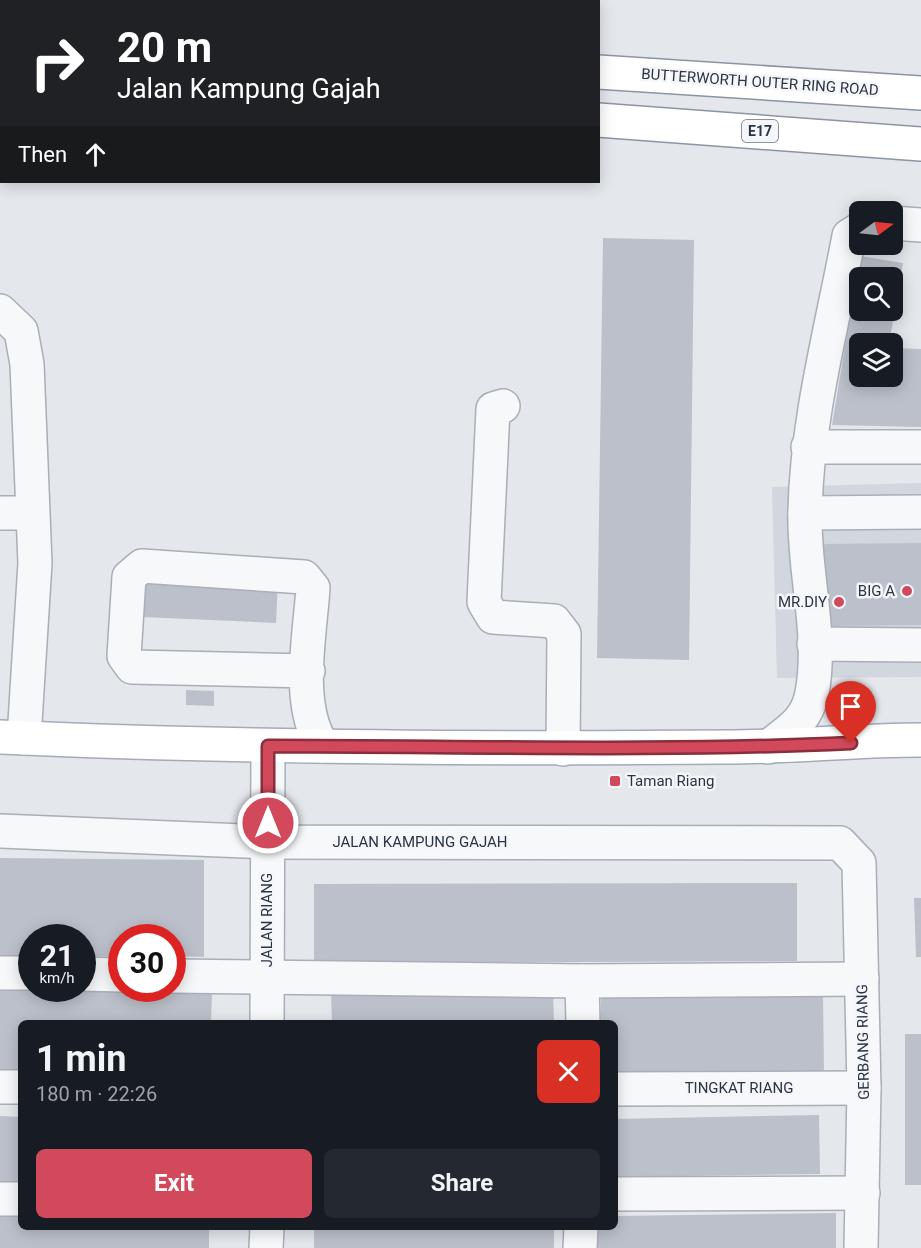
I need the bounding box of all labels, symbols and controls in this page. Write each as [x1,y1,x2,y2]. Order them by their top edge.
text: 20 m [117,23,212,72]
icon: right [18,24,96,102]
street label: BUTTERWORTH OUTER RING ROAD [641,65,879,99]
text: Jalan Kampung Gajah [117,73,381,105]
road number: E17 [742,120,778,142]
icon: ahead [79,138,112,171]
text: Then [18,142,67,167]
north arrow [849,201,903,255]
map controls [849,201,903,387]
button: search [849,267,903,321]
button: layers [849,333,903,387]
place label: BIG A [858,582,895,600]
marker: BIG A [900,584,914,598]
place label: MR.DIY [778,593,827,611]
marker: MR.DIY [832,595,846,609]
pin [825,681,876,743]
icon: arrive [834,690,867,723]
place label: Taman Riang [627,772,714,790]
marker: Taman Riang [608,774,622,788]
position arrow [236,791,300,855]
street label: JALAN KAMPUNG GAJAH [332,833,508,851]
street label: JALAN RIANG [258,873,276,967]
speed limit sign: 30 [108,924,186,1002]
text: 21 [40,938,74,973]
text: km/h [39,969,75,987]
street label: GERBANG RIANG [853,984,873,1100]
text: 1 min [36,1038,127,1080]
button: close [537,1040,600,1103]
street label: TINGKAT RIANG [685,1079,793,1097]
text: 180 m · 22:26 [36,1082,157,1106]
button: Exit [36,1149,312,1218]
button: Share [324,1149,600,1218]

